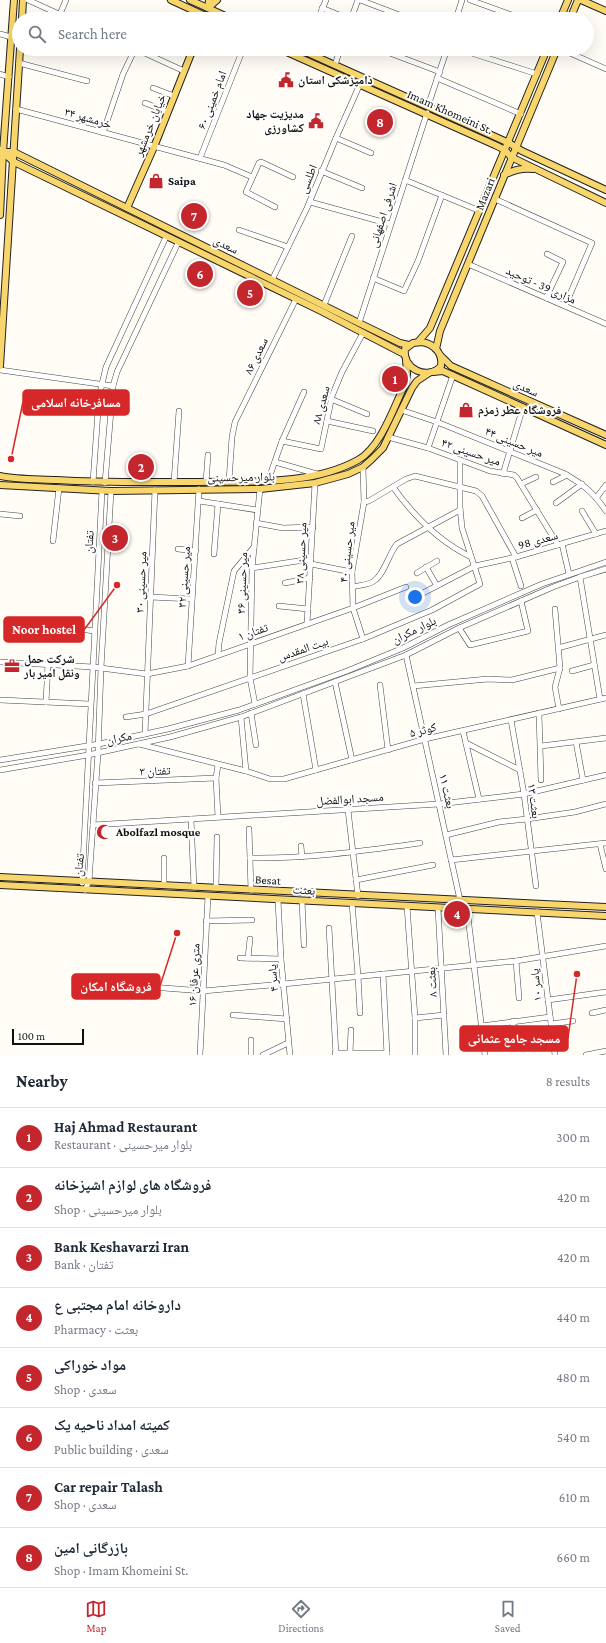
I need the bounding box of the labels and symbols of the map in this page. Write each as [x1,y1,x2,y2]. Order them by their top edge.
street label: امام خمینی ۶۰ [195,69,230,131]
public building icon: دامپزشکی استان [277,71,295,89]
place label: دامپزشکی استان [298,73,373,88]
street label: Imam Khomeini St. [405,87,495,137]
street label: خیابان خرمشهر [131,91,169,159]
street label: خرمشهر ۳۴ [63,105,114,131]
place label: مدیزیت جهاد کشاورزی [246,107,305,136]
pin: 8 [367,107,393,137]
public building icon: مدیزیت جهاد کشاورزی [307,112,325,130]
street label: اطلسی [296,162,320,195]
shop icon: Saipa [147,172,165,190]
place label: Saipa [168,174,196,188]
street label: Mazari [472,176,498,212]
street label: اشرفی اصفهانی [366,181,400,249]
pin: 7 [181,201,207,231]
street label: سعدی [211,233,241,257]
pin: 6 [187,259,213,289]
street label: مزاری 39 - توحید [504,263,578,307]
pin: 5 [237,278,263,308]
street label: سعدی ۸۶ [241,335,271,377]
pin: 1 [382,364,408,394]
street label: سعدی [511,376,541,400]
street label: سعدی ۸۸ [309,384,333,426]
callout: مسافرخانه اسلامی [23,390,129,415]
text: مسافرخانه اسلامی [31,395,121,411]
shop icon: فروشگاه عطر زمزم [457,401,475,419]
place label: فروشگاه عطر زمزم [478,403,561,418]
street label: میر حسینی ۴۴ [483,424,545,460]
street label: میر حسینی ۴۲ [440,435,502,469]
pin: 2 [128,452,154,482]
street label: بلوار میرحسینی [207,469,275,485]
street label: میر حسینی ۴۰ [336,521,358,583]
street label: میر حسینی ۳۸ [292,522,310,584]
pin: 3 [102,523,128,553]
street label: سعدی 98 [516,528,560,552]
street label: تفتان [81,530,97,554]
street label: میر حسینی ۳۲ [175,546,193,608]
street label: میر حسینی ۳۰ [132,551,150,613]
street label: میر حسینی ۳۶ [234,552,250,614]
your location [405,587,425,607]
street label: بلوار مکران [390,613,438,647]
callout: Noor hostel [4,617,84,642]
street label: تفتان ۱ [236,620,270,644]
text: Noor hostel [12,622,76,637]
street label: بیت المقدس [276,634,330,665]
place label: شرکت حمل ونقل امیر بار [23,652,80,681]
office icon: شرکت حمل ونقل امیر بار [3,657,21,675]
street label: کوثر ۵ [408,720,438,740]
street label: مکران [105,728,133,748]
street label: تفتان ۳ [139,763,171,779]
street label: بعثت ۱۱ [436,772,458,810]
street label: بعثت ۱۳ [524,782,543,820]
street label: مسجد ابوالفضل [316,790,384,809]
mosque icon: Abolfazl mosque [95,823,113,841]
place label: Abolfazl mosque [115,825,201,839]
street label: تفتان [71,852,87,877]
street label: Besat [255,872,282,888]
street label: بعثت [292,882,316,898]
pin: 4 [444,899,470,929]
street label: ۱۶ متری عرفان [185,943,203,1007]
street label: یاسر ۴ [265,963,281,992]
street label: بعثت ۸ [424,966,440,997]
street label: یاسر ۱۰ [527,968,545,1002]
callout: فروشگاه امکان [72,974,160,999]
text: فروشگاه امکان [80,979,152,994]
callout: مسجد جامع عثمانی [460,1026,568,1051]
scale bar [12,1027,84,1046]
text: مسجد جامع عثمانی [468,1031,560,1048]

